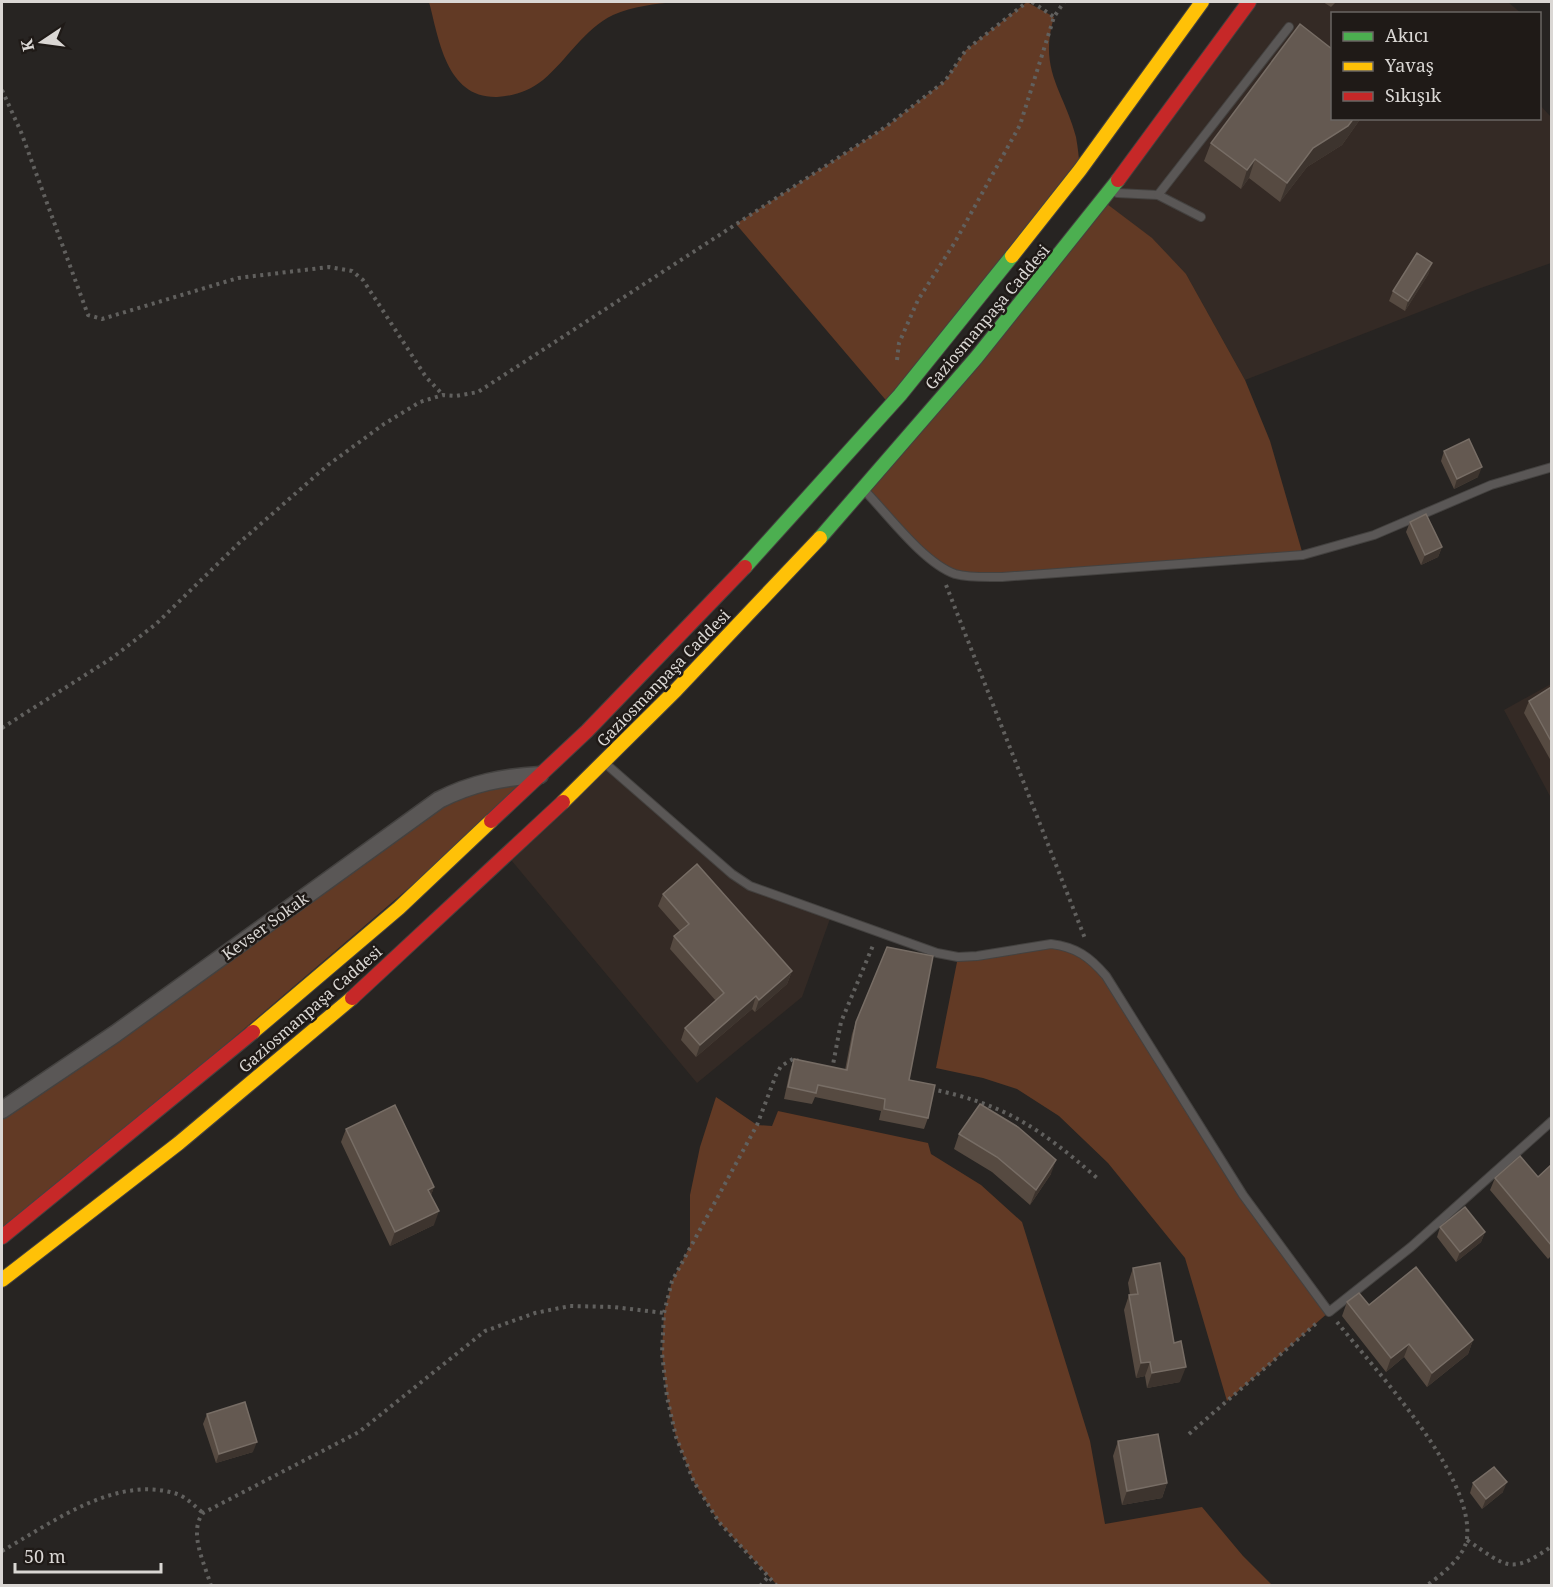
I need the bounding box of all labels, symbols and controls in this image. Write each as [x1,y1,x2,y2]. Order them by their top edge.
north arrow [12,12,72,72]
legend [1331,12,1541,120]
text: Akıcı [1385,23,1429,47]
text: K [15,37,39,54]
text: Yavaş [1384,53,1434,77]
text: Sıkışık [1385,83,1442,107]
street label: Gaziosmanpaşa Caddesi [920,240,1054,394]
street label: Gaziosmanpaşa Caddesi [591,604,735,752]
street label: Kevser Sokak [217,887,313,965]
street label: Gaziosmanpaşa Caddesi [234,941,386,1077]
scale bar [15,1536,160,1574]
text: 50 m [24,1544,66,1568]

